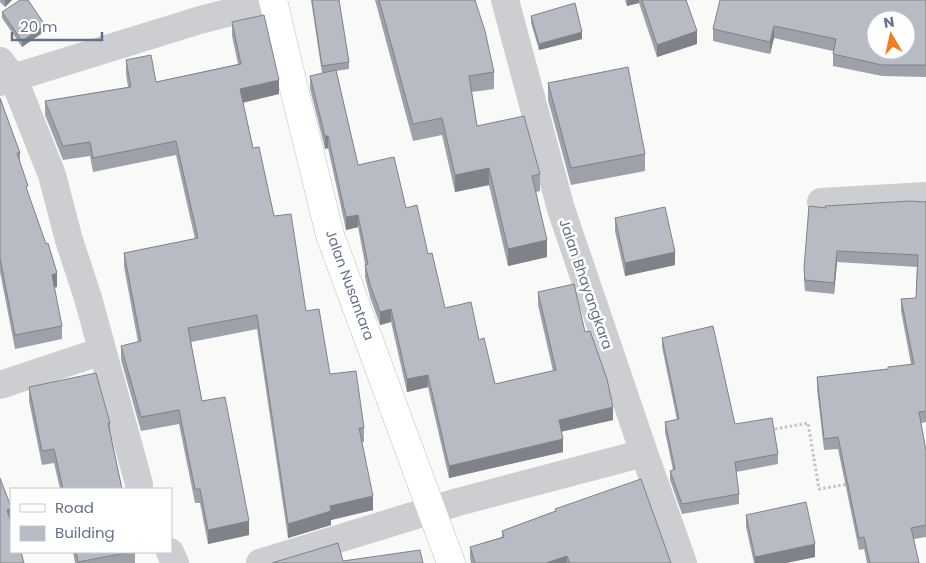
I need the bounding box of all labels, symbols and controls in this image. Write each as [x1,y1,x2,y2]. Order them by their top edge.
scale bar [12,10,102,42]
north arrow [866,10,916,60]
text: N [882,11,896,33]
text: 20 m [20,16,58,37]
street label: Jalan Bhayangkara [554,216,618,352]
street label: Jalan Nusantara [321,227,379,343]
legend [10,488,172,553]
text: Road [55,497,94,518]
text: Building [55,522,115,543]

